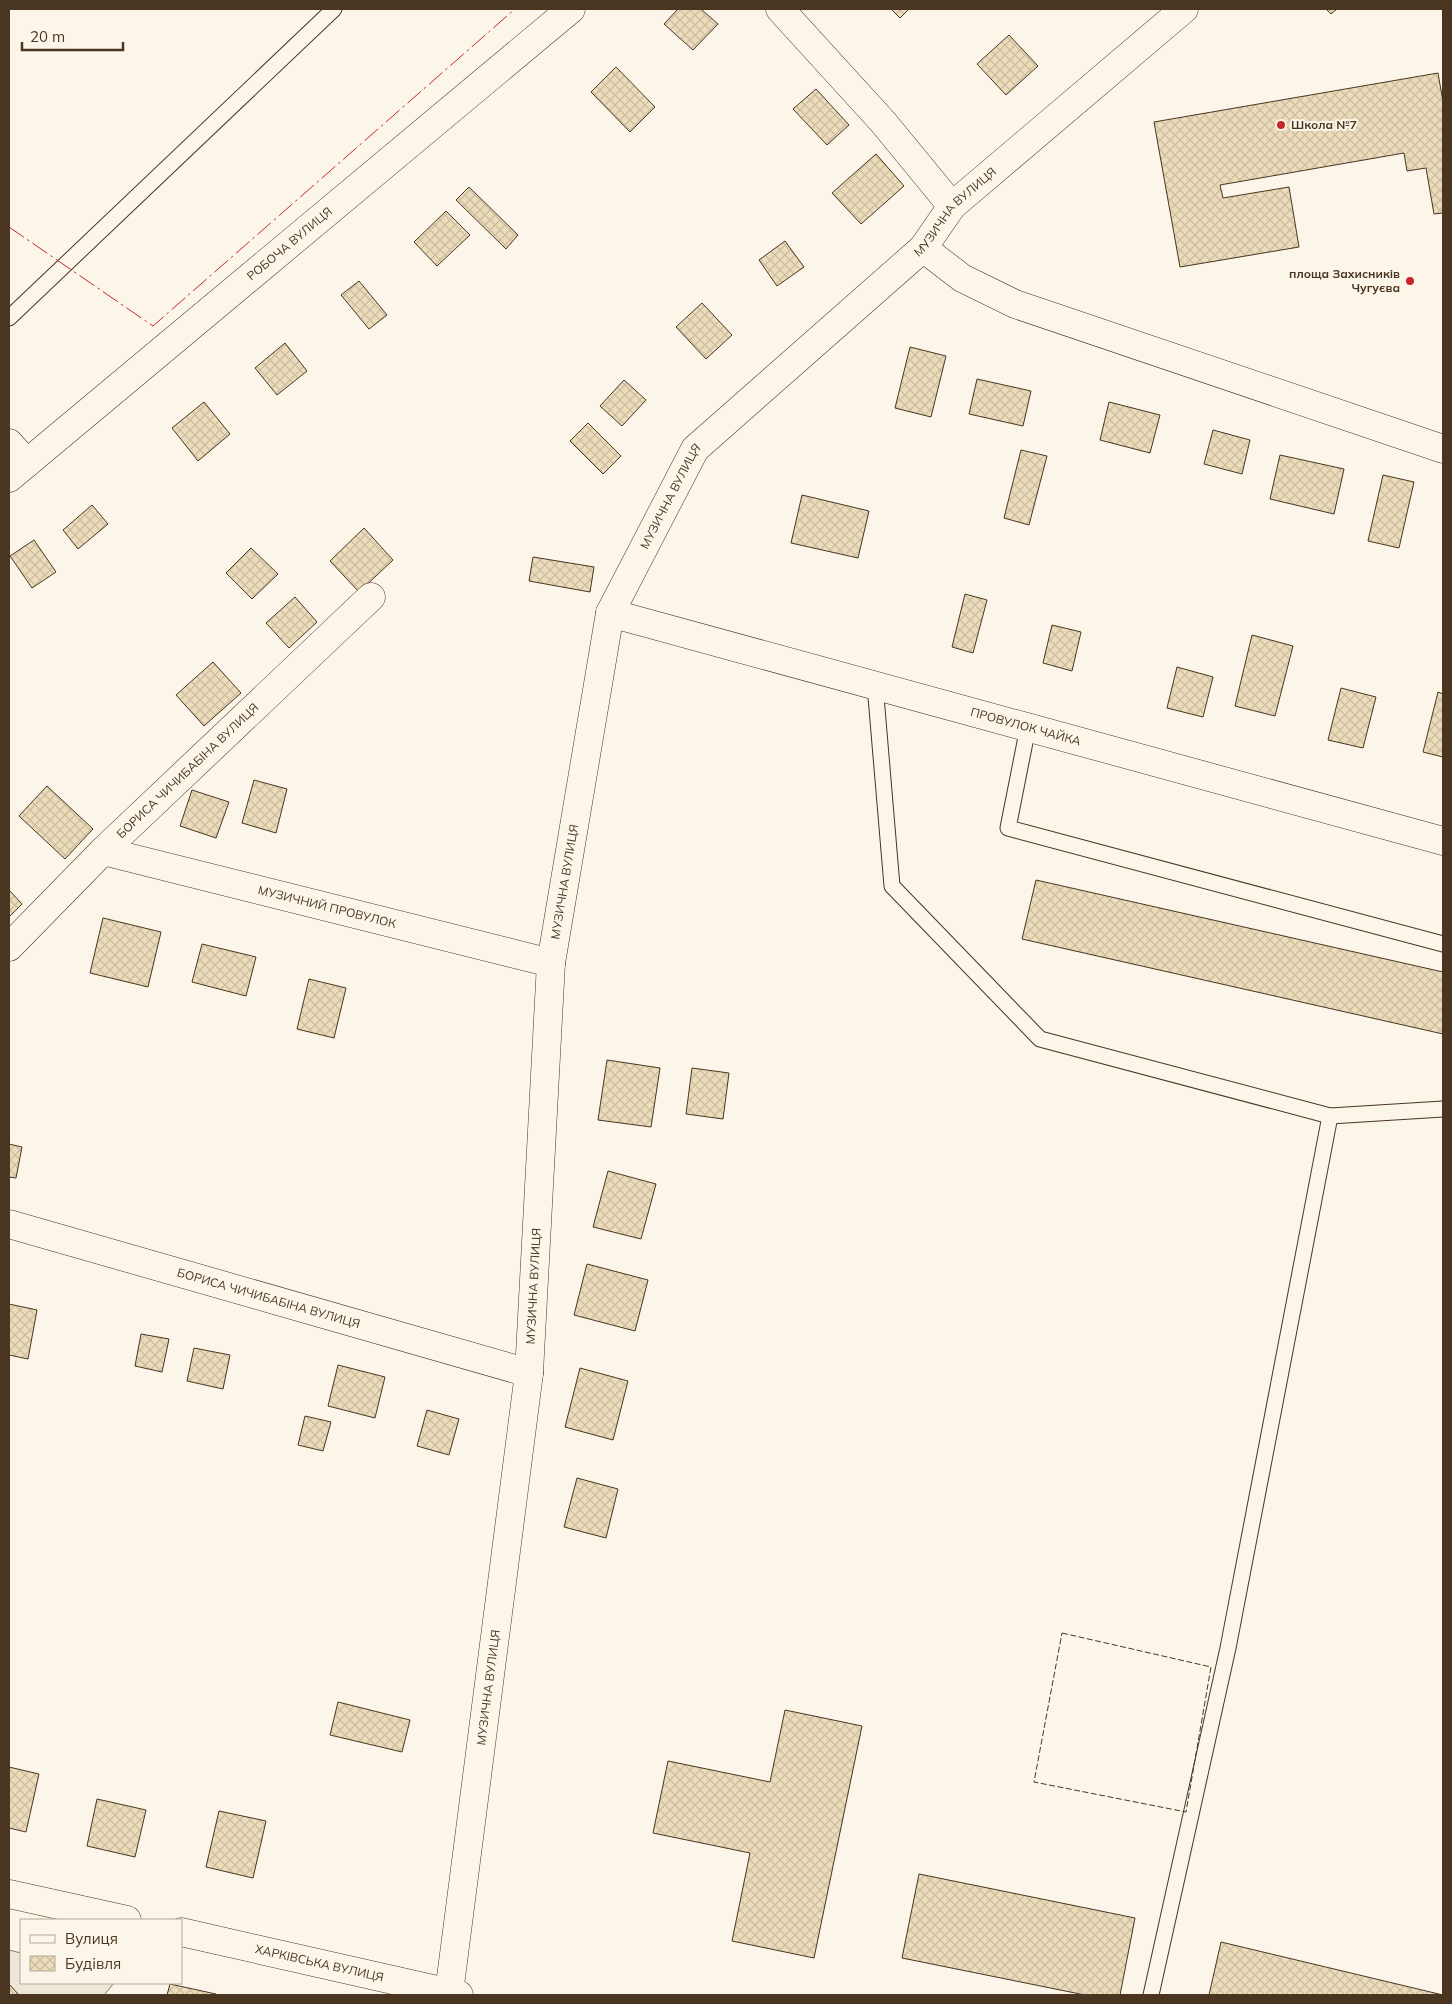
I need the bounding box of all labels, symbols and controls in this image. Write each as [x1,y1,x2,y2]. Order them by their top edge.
scale bar [22,20,124,52]
text: 20 m [30,27,65,46]
place label: Школа №7 [1291,117,1357,132]
marker: Школа №7 [1275,119,1287,131]
street label: МУЗИЧНА ВУЛИЦЯ [911,164,999,260]
street label: РОБОЧА ВУЛИЦЯ [244,204,335,283]
place label: площа Захисників Чугуєва [1289,266,1400,295]
marker: площа Захисників Чугуєва [1404,275,1416,287]
street label: МУЗИЧНА ВУЛИЦЯ [637,440,703,551]
street label: БОРИСА ЧИЧИБАБІНА ВУЛИЦЯ [113,700,261,841]
street label: ПРОВУЛОК ЧАЙКА [969,704,1083,749]
street label: МУЗИЧНА ВУЛИЦЯ [547,823,581,940]
street label: МУЗИЧНИЙ ПРОВУЛОК [257,882,398,931]
street label: МУЗИЧНА ВУЛИЦЯ [523,1228,544,1345]
street label: БОРИСА ЧИЧИБАБІНА ВУЛИЦЯ [175,1265,362,1331]
street label: МУЗИЧНА ВУЛИЦЯ [473,1629,503,1746]
legend [20,1919,182,1984]
text: Вулиця [65,1929,118,1948]
street label: ХАРКІВСЬКА ВУЛИЦЯ [254,1941,385,1985]
text: Будівля [65,1954,121,1973]

